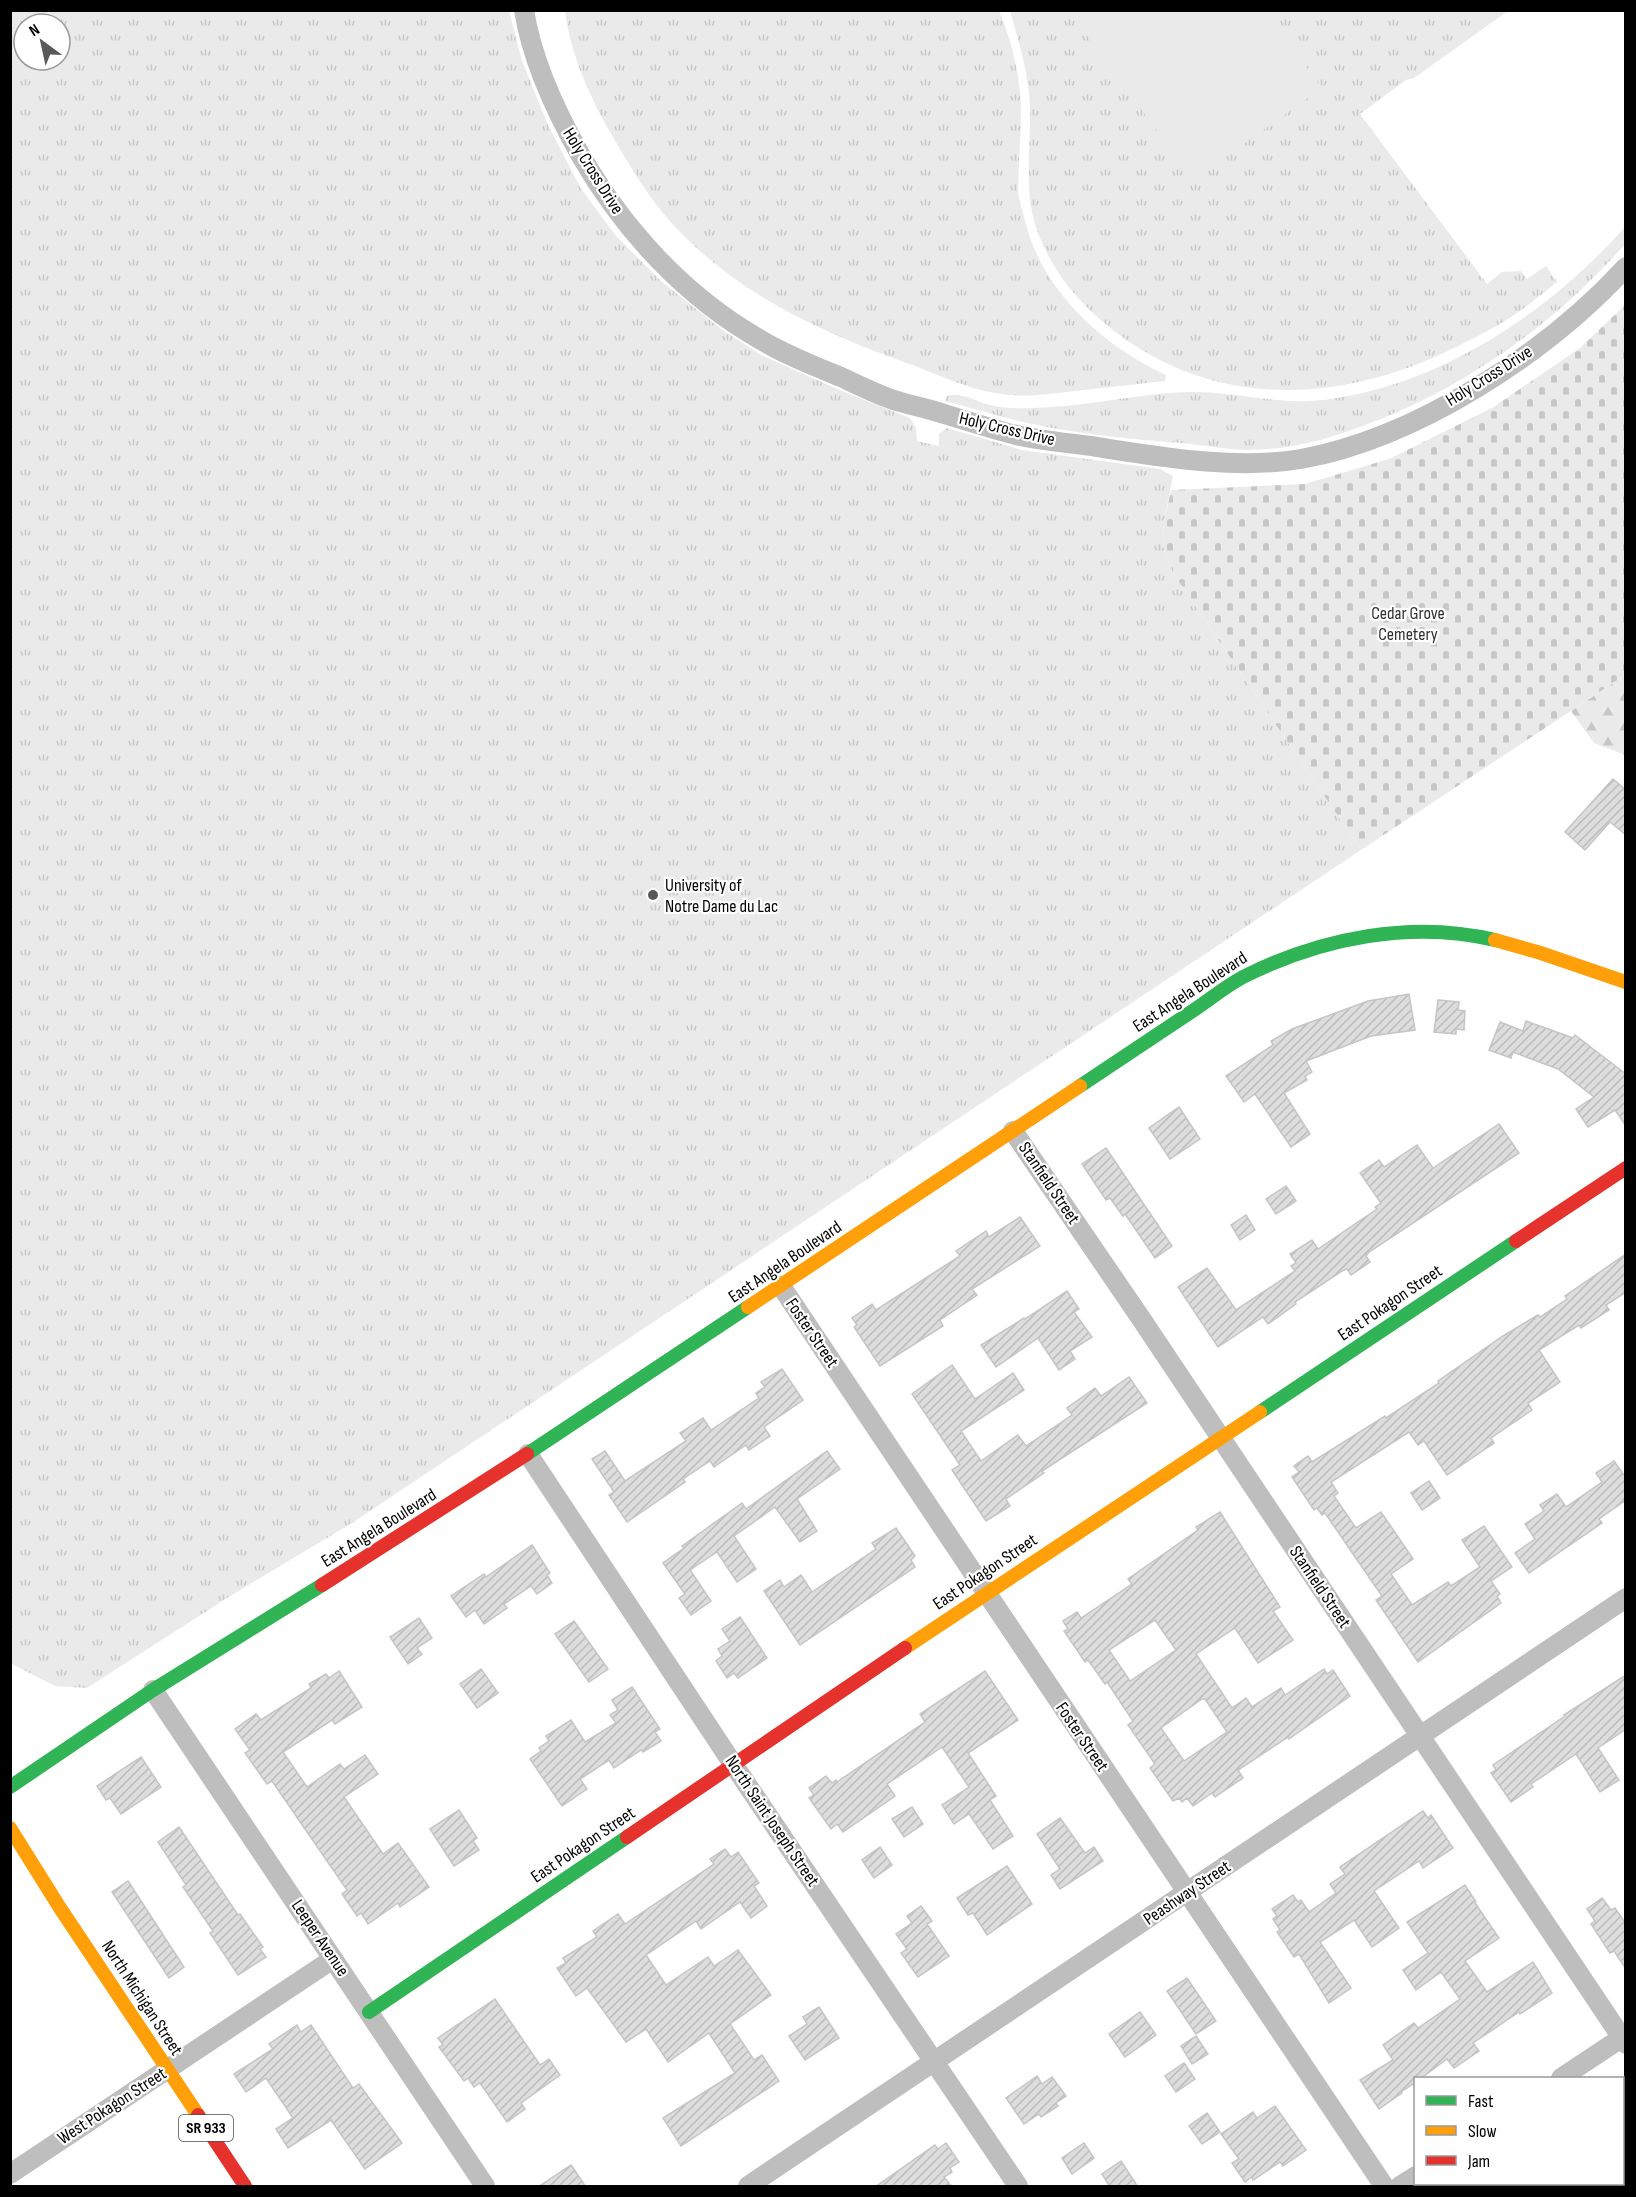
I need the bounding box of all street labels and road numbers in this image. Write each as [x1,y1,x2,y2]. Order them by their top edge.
street label: Holy Cross Drive [558,124,628,218]
street label: Holy Cross Drive [1442,341,1536,411]
street label: Holy Cross Drive [957,408,1057,450]
street label: East Angela Boulevard [1129,947,1251,1037]
street label: Stanfield Street [1014,1138,1084,1228]
street label: East Angela Boulevard [725,1216,845,1308]
street label: East Pokagon Street [1334,1260,1446,1346]
street label: Foster Street [781,1294,843,1372]
street label: East Angela Boulevard [318,1484,440,1572]
street label: East Pokagon Street [929,1529,1041,1615]
street label: Stanfield Street [1285,1542,1355,1632]
street label: Foster Street [1051,1698,1113,1776]
street label: North Saint Joseph Street [720,1752,824,1891]
street label: East Pokagon Street [527,1802,639,1888]
street label: Peashway Street [1140,1856,1235,1930]
street label: Leeper Avenue [287,1896,353,1980]
street label: North Michigan Street [97,1937,187,2060]
street label: West Pokagon Street [54,2063,171,2149]
road number: SR 933 [179,2115,233,2141]

